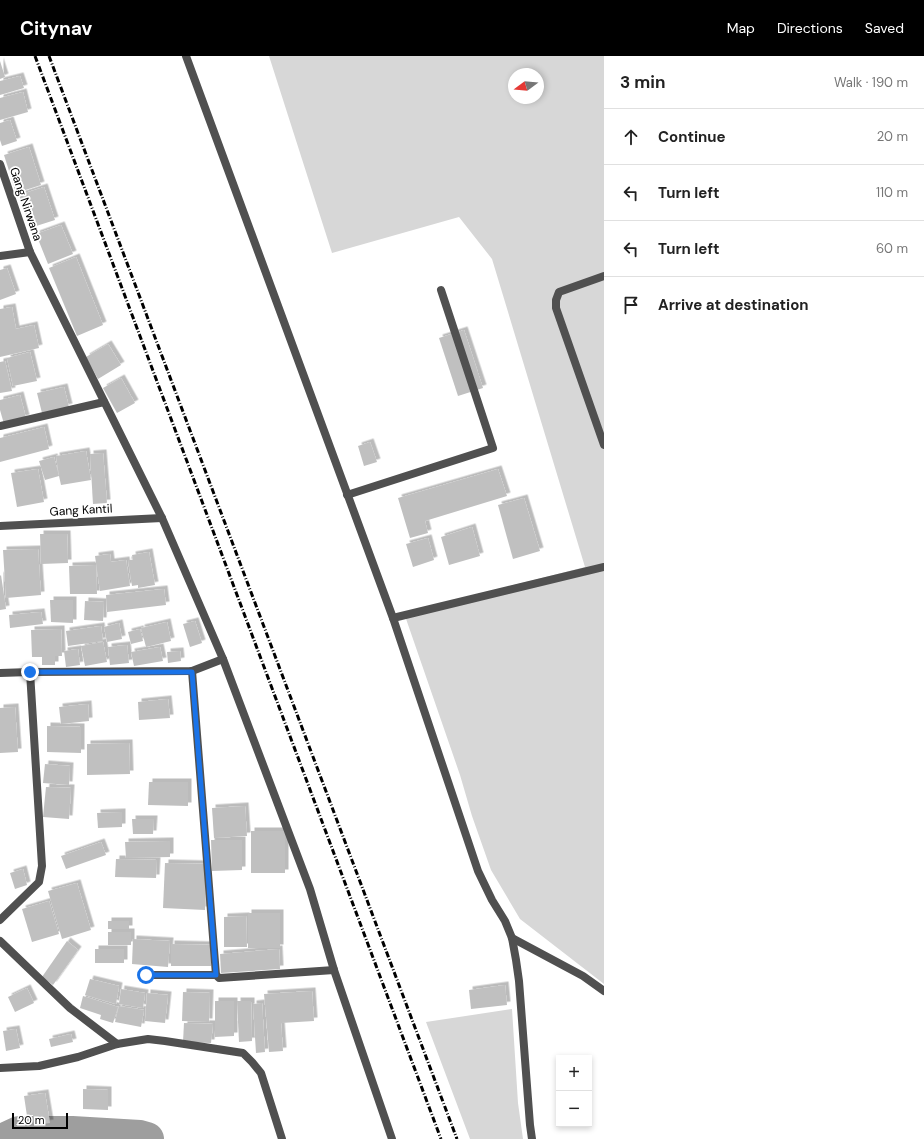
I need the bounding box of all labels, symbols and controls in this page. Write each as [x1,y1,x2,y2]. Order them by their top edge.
text: Citynav [20,16,92,41]
text: Map [727,19,755,37]
text: Directions [777,19,843,37]
text: Saved [865,19,904,37]
north arrow [508,68,544,104]
text: 3 min [620,71,665,93]
text: Walk · 190 m [834,74,908,91]
icon: ahead [620,126,642,148]
text: Continue [658,127,726,147]
text: 20 m [877,128,908,145]
street label: Gang Nirwana [6,165,46,243]
icon: left [620,182,642,204]
text: Turn left [658,183,719,203]
text: 110 m [876,184,908,201]
icon: left [620,238,642,260]
text: Turn left [658,239,719,259]
text: 60 m [876,240,908,257]
icon: arrive [620,294,642,316]
text: Arrive at destination [658,295,809,315]
street label: Gang Kantil [49,500,113,520]
route end [21,663,39,681]
route start [137,966,155,984]
map controls [556,1055,592,1127]
button: + [556,1055,592,1091]
button: − [556,1091,592,1127]
scale bar [12,1111,68,1130]
text: 20 m [18,1113,44,1127]

